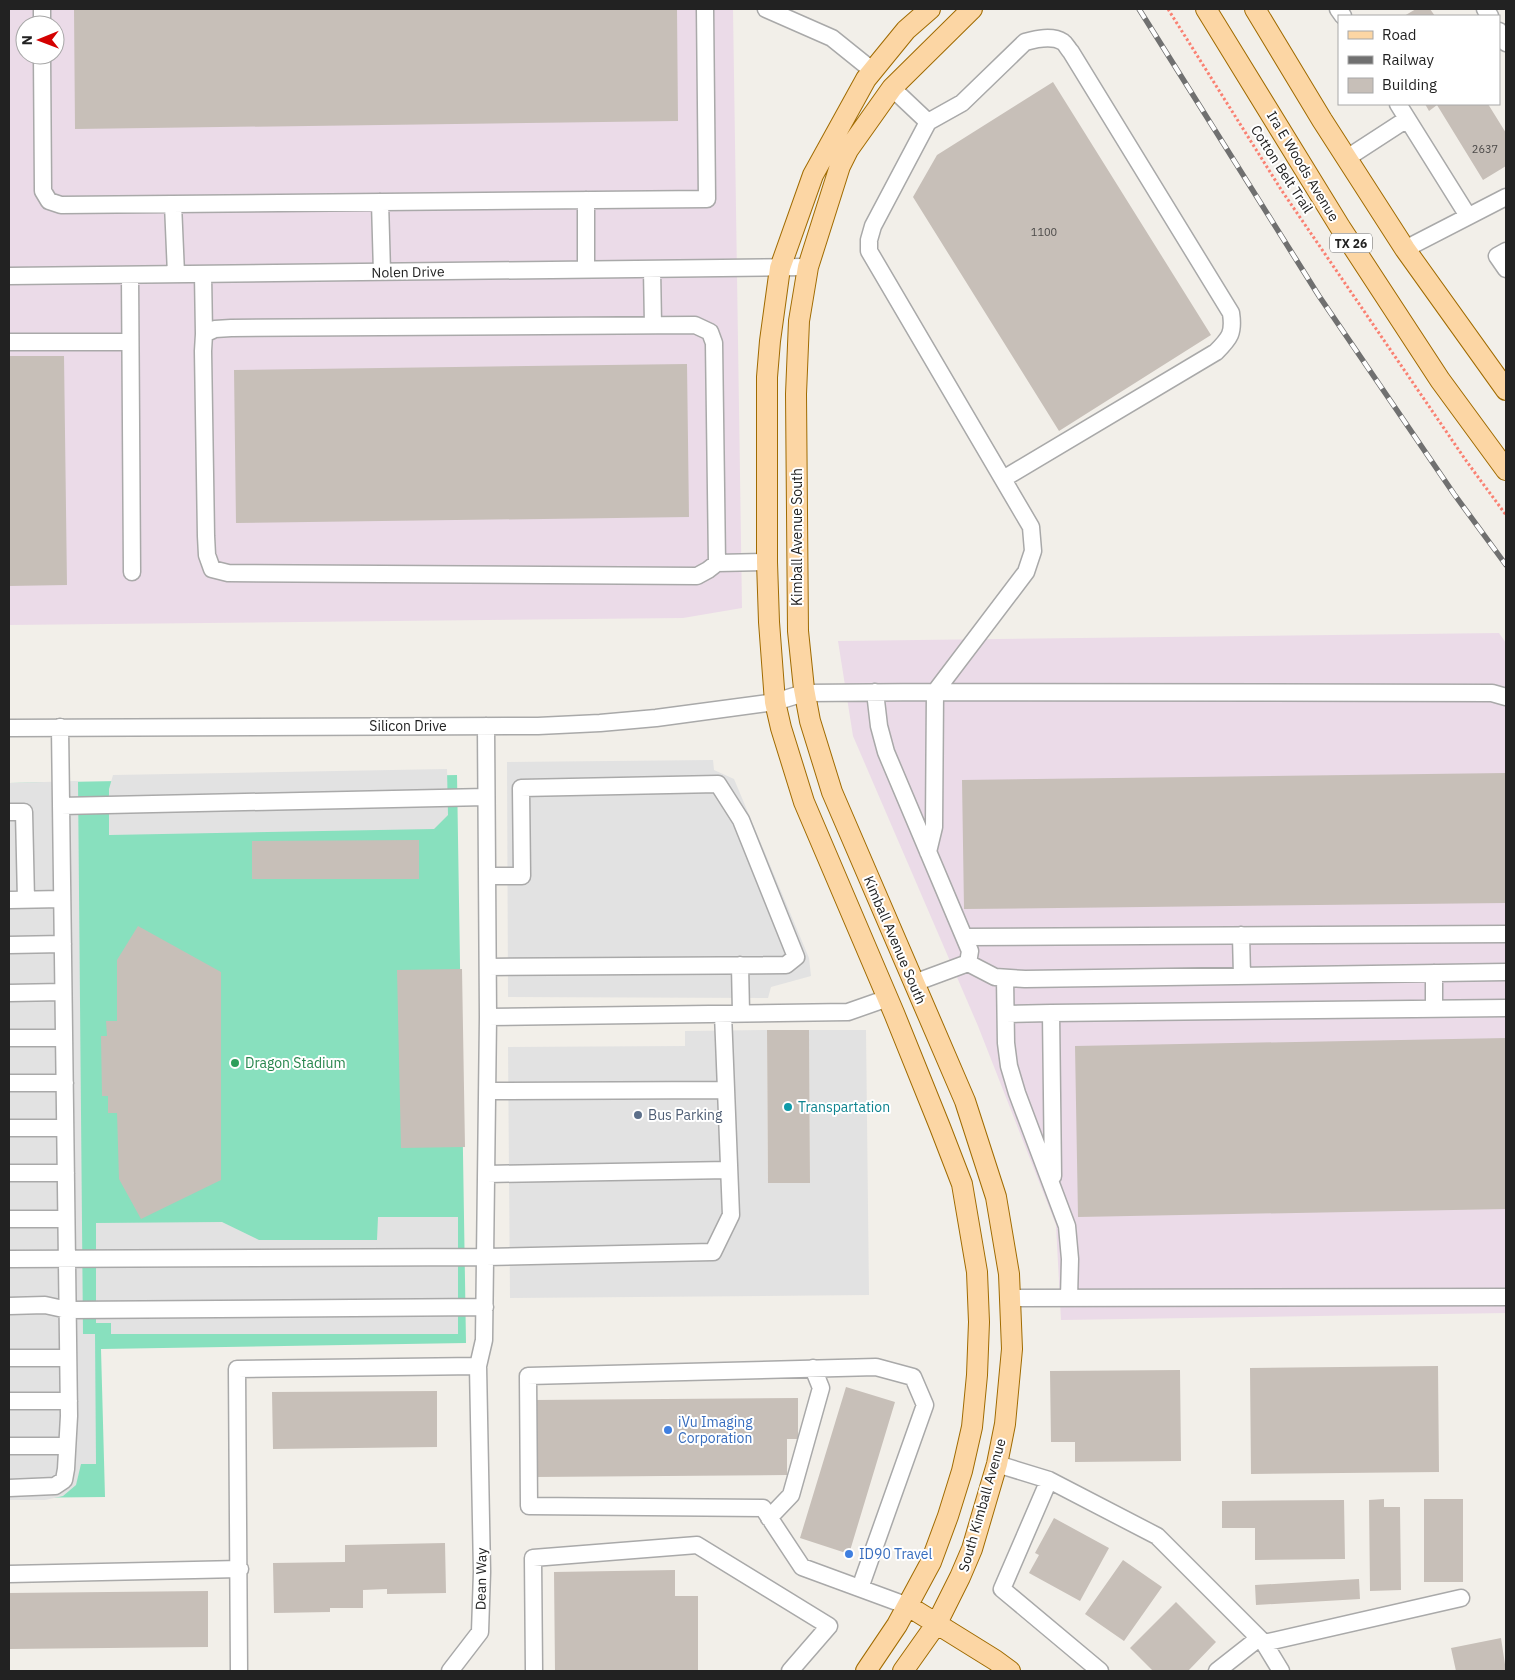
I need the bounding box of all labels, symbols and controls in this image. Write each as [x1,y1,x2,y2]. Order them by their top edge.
north arrow [15,15,65,65]
legend [1338,15,1500,105]
text: Road [1382,25,1417,44]
text: N [18,35,36,45]
text: Railway [1382,50,1435,69]
text: Building [1382,75,1437,94]
street label: Ira E Woods Avenue [1263,107,1343,225]
street label: Cotton Belt Trail [1247,122,1317,217]
house number: 2637 [1472,142,1498,156]
house number: 1100 [1031,225,1057,239]
road number: TX 26 [1330,234,1372,252]
street label: Nolen Drive [371,262,445,282]
street label: Kimball Avenue South [788,468,806,606]
street label: Silicon Drive [369,717,447,735]
street label: Kimball Avenue South [860,873,930,1007]
place label: Dragon Stadium [245,1054,346,1072]
marker: Dragon Stadium [229,1057,241,1069]
place label: Transpartation [798,1098,890,1116]
marker: Transpartation [782,1101,794,1113]
place label: Bus Parking [648,1106,723,1124]
marker: Bus Parking [632,1109,644,1121]
place label: iVu Imaging Corporation [678,1413,753,1447]
marker: iVu Imaging Corporation [662,1424,674,1436]
street label: South Kimball Avenue [954,1436,1010,1574]
place label: ID90 Travel [859,1545,932,1563]
street label: Dean Way [471,1548,491,1610]
marker: ID90 Travel [843,1548,855,1560]

